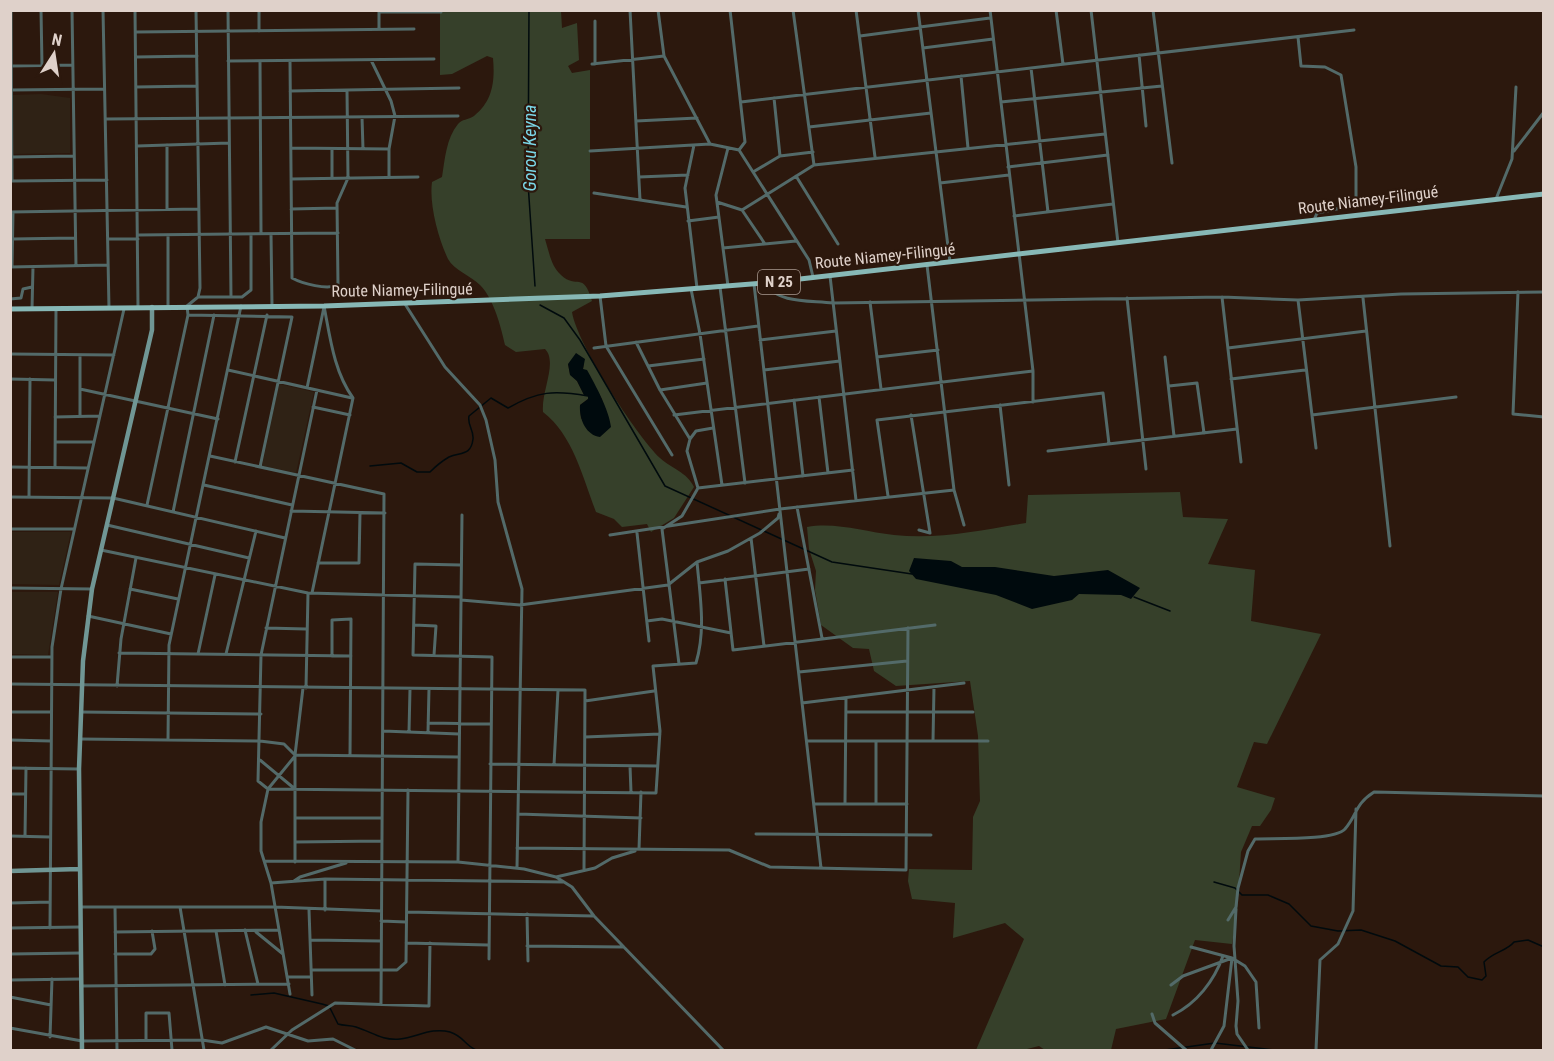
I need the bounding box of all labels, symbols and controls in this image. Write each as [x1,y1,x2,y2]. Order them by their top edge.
north arrow [24,24,84,84]
text: N [50,30,64,50]
water label: Gorou Keyna [519,105,540,191]
street label: Route Niamey-Filingué [1297,182,1439,218]
street label: Route Niamey-Filingué [814,239,956,273]
road number: N 25 [758,270,800,294]
street label: Route Niamey-Filingué [331,279,473,301]

